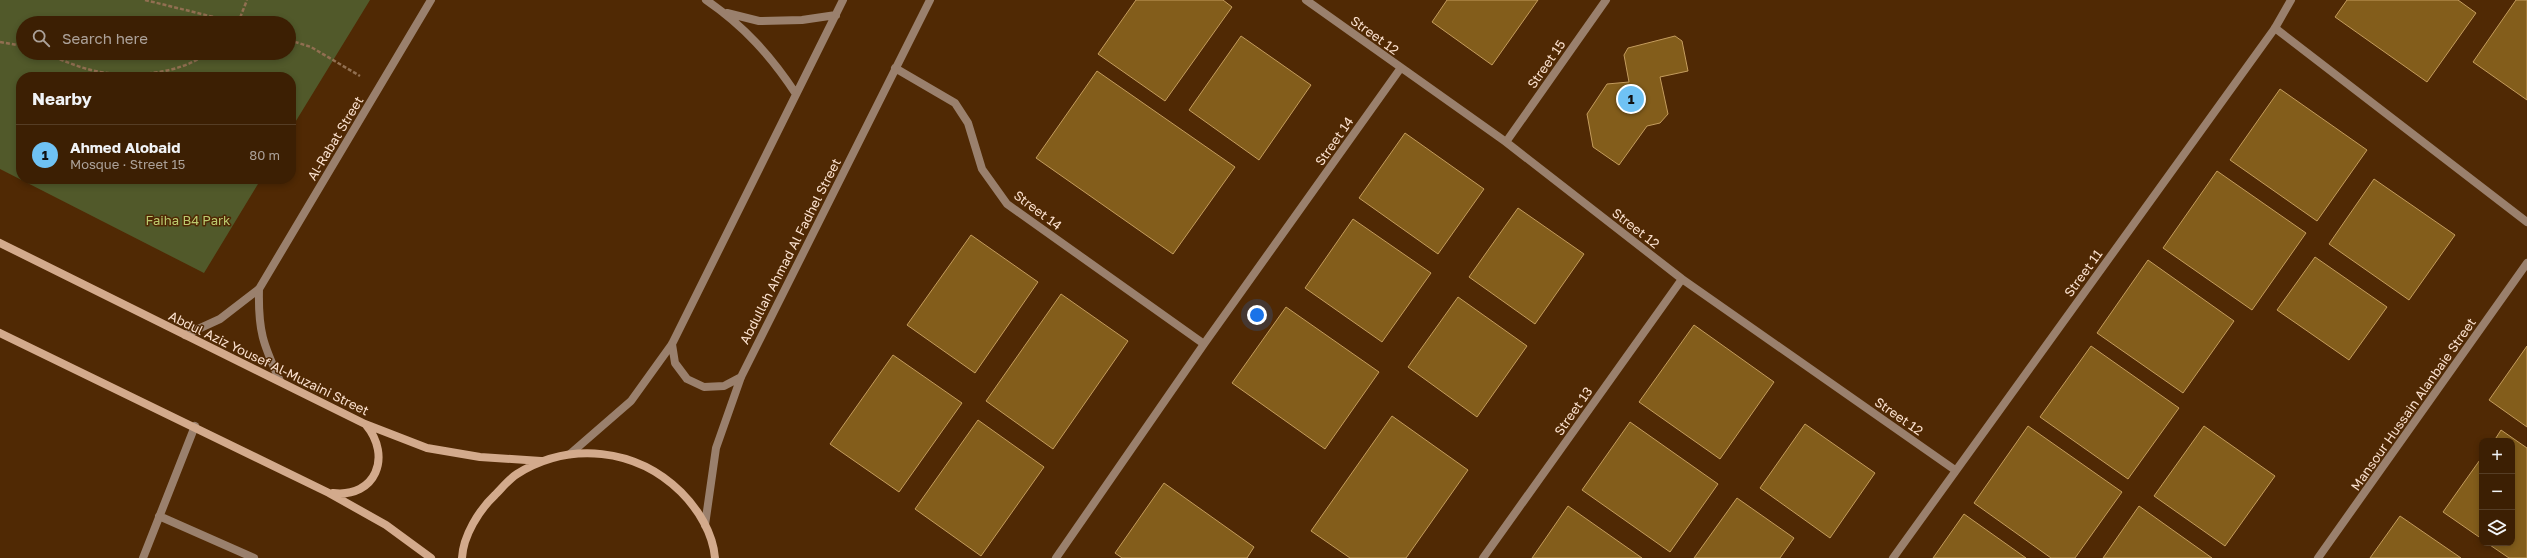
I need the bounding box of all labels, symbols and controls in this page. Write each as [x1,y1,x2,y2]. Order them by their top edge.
street label: Street 12 [1348,12,1402,58]
search box [16,16,296,60]
icon: search [30,27,52,49]
text: Search here [62,29,148,47]
street label: Street 15 [1524,37,1568,91]
pin: 1 [1618,84,1644,114]
text: Nearby [32,88,92,109]
street label: Al-Rabat Street [304,93,366,183]
street label: Street 14 [1311,113,1357,169]
text: Ahmed Alobaid [70,138,180,156]
text: 1 [42,147,48,163]
text: 80 m [249,147,280,163]
street label: Abdullah Ahmad Al Fadhel Street [736,155,844,347]
text: Mosque · Street 15 [70,156,185,172]
street label: Street 14 [1011,187,1065,233]
street label: Street 12 [1609,205,1663,251]
park label: Faiha B4 Park [146,212,231,228]
street label: Street 11 [2061,246,2105,300]
your location [1247,305,1267,325]
street label: Abdul Aziz Yousef Al-Muzaini Street [166,307,372,419]
street label: Mansour Hussain Alanbaie Street [2347,315,2479,493]
street label: Street 13 [1550,384,1596,438]
street label: Street 12 [1872,394,1926,438]
map controls [2479,438,2515,546]
button: + [2479,438,2515,474]
button: − [2479,474,2515,510]
button: layers [2479,510,2515,546]

